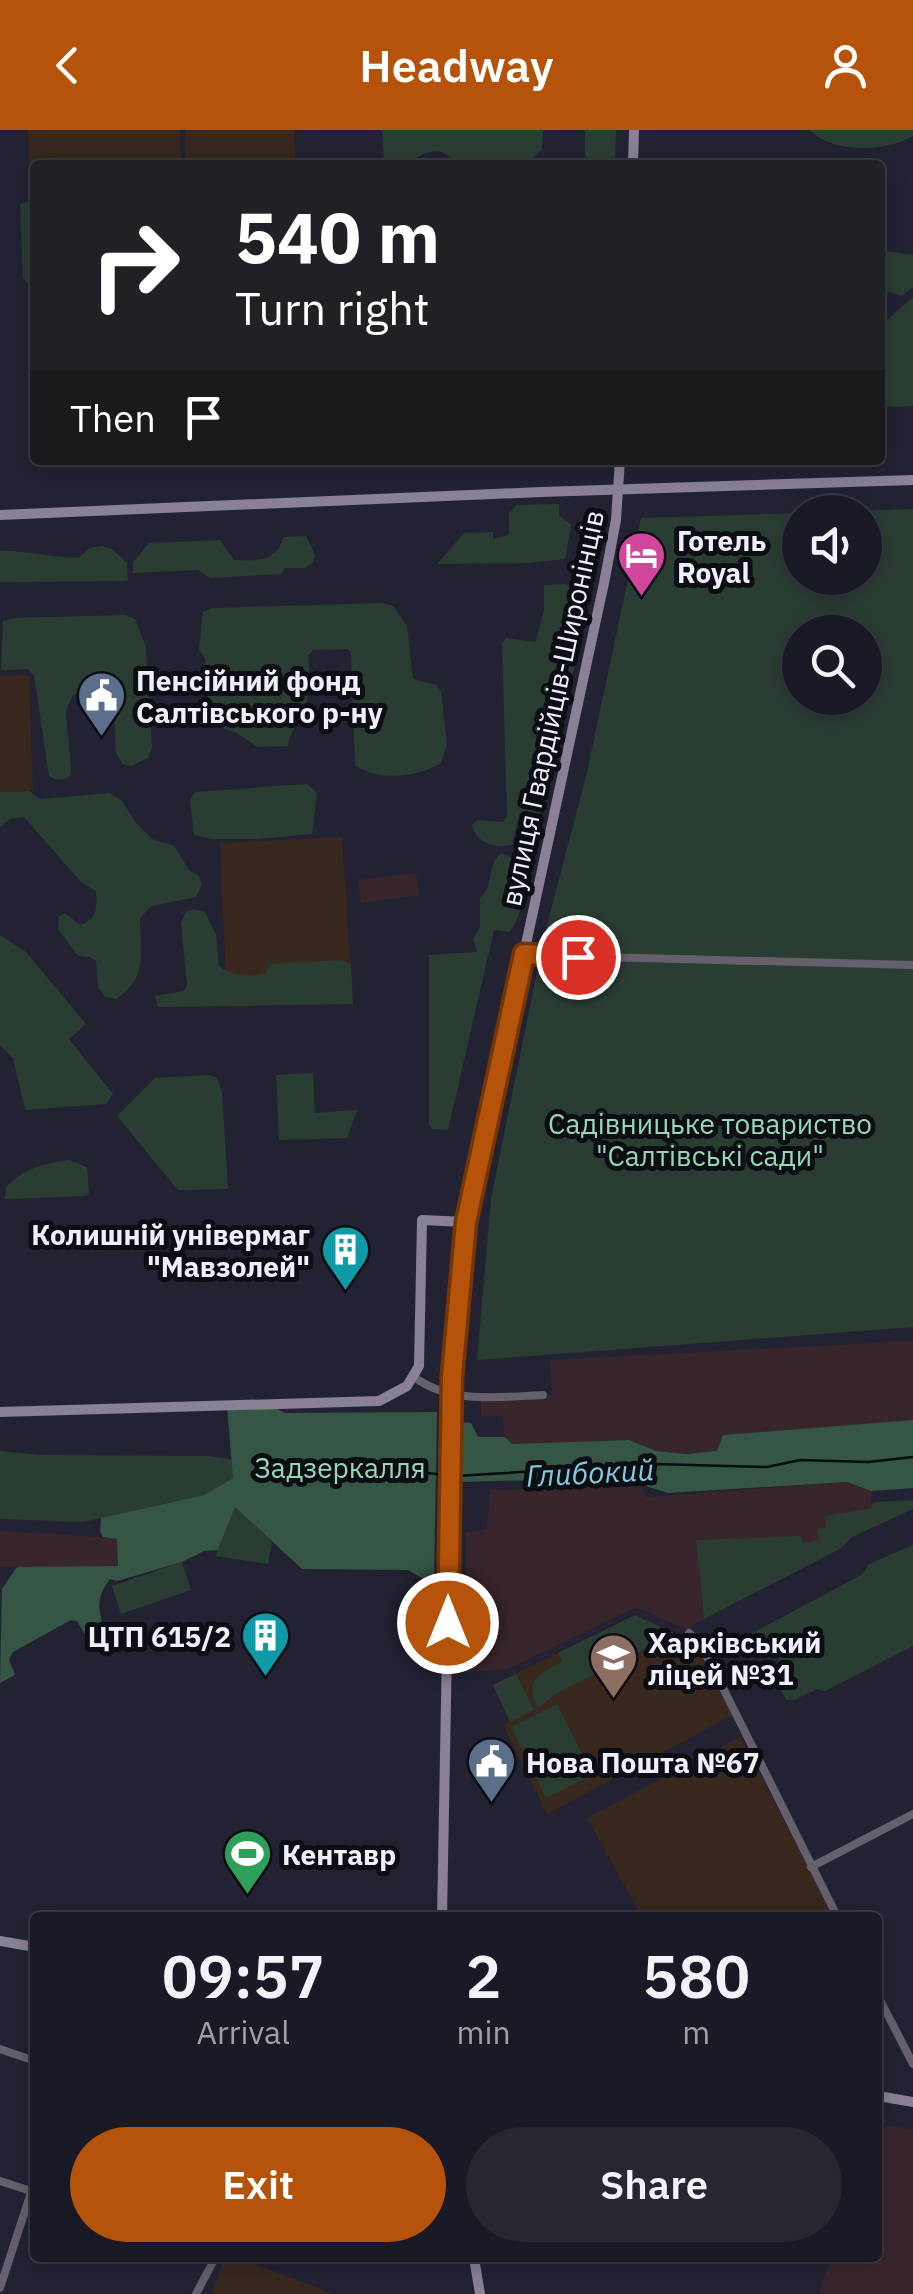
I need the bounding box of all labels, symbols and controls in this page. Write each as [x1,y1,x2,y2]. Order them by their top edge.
text: Headway [359,36,554,94]
icon: back [40,38,95,93]
icon: person [818,38,873,93]
text: 540 m [235,191,440,282]
icon: right [70,200,200,330]
text: Turn right [235,279,430,337]
icon: arrive [176,390,231,445]
text: Then [70,393,156,442]
map controls [782,495,882,715]
button: sound [782,495,882,595]
street label: вулиця Гвардійців-Широнінців [492,507,612,909]
place label: Готель Royal [677,522,766,591]
hotel icon: Готель Royal [616,530,668,598]
button: search [782,615,882,715]
place label: Пенсійний фонд Салтівського р-ну [136,662,383,731]
public building icon: Пенсійний фонд Салтівського р-ну [75,670,127,738]
pin [536,915,621,1000]
icon: arrive [551,930,606,985]
park label: Садівницьке товариство "Салтівські сади" [548,1105,872,1174]
place label: Колишній універмаг "Мавзолей" [31,1216,310,1285]
building icon: Колишній універмаг "Мавзолей" [319,1224,371,1292]
park label: Задзеркалля [254,1449,426,1486]
water label: Глибокий [525,1449,655,1495]
position arrow [396,1571,500,1675]
building icon: ЦТП 615/2 [240,1610,292,1678]
place label: ЦТП 615/2 [88,1618,231,1655]
place label: Харківський ліцей №31 [648,1624,821,1693]
school or university icon: Харківський ліцей №31 [587,1632,639,1700]
public building icon: Нова Пошта №67 [465,1736,517,1804]
place label: Нова Пошта №67 [526,1744,759,1781]
sports icon: Кентавр [221,1828,273,1896]
place label: Кентавр [282,1836,396,1873]
text: 09:57 [162,1936,325,2015]
text: 2 [466,1936,502,2015]
text: 580 [642,1936,750,2015]
text: Arrival [197,2011,290,2053]
text: min [456,2011,511,2053]
text: m [682,2011,710,2053]
button: Exit [70,2127,446,2242]
button: Share [466,2127,842,2242]

